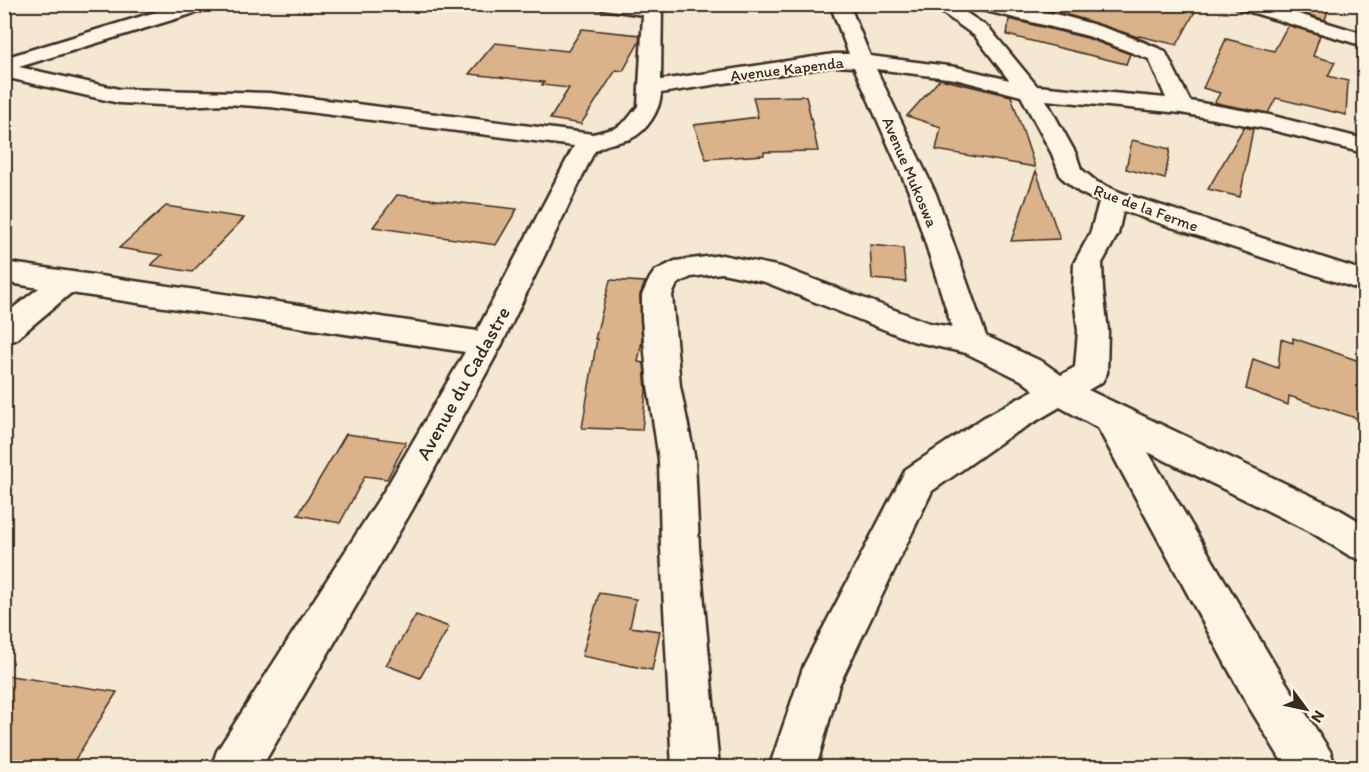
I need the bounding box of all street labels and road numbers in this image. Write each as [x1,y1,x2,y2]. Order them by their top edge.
street label: Avenue Kapenda [729,53,845,85]
street label: Avenue Mukoswa [878,114,942,231]
street label: Rue de la Ferme [1091,180,1201,236]
street label: Avenue du Cadastre [411,302,515,464]

